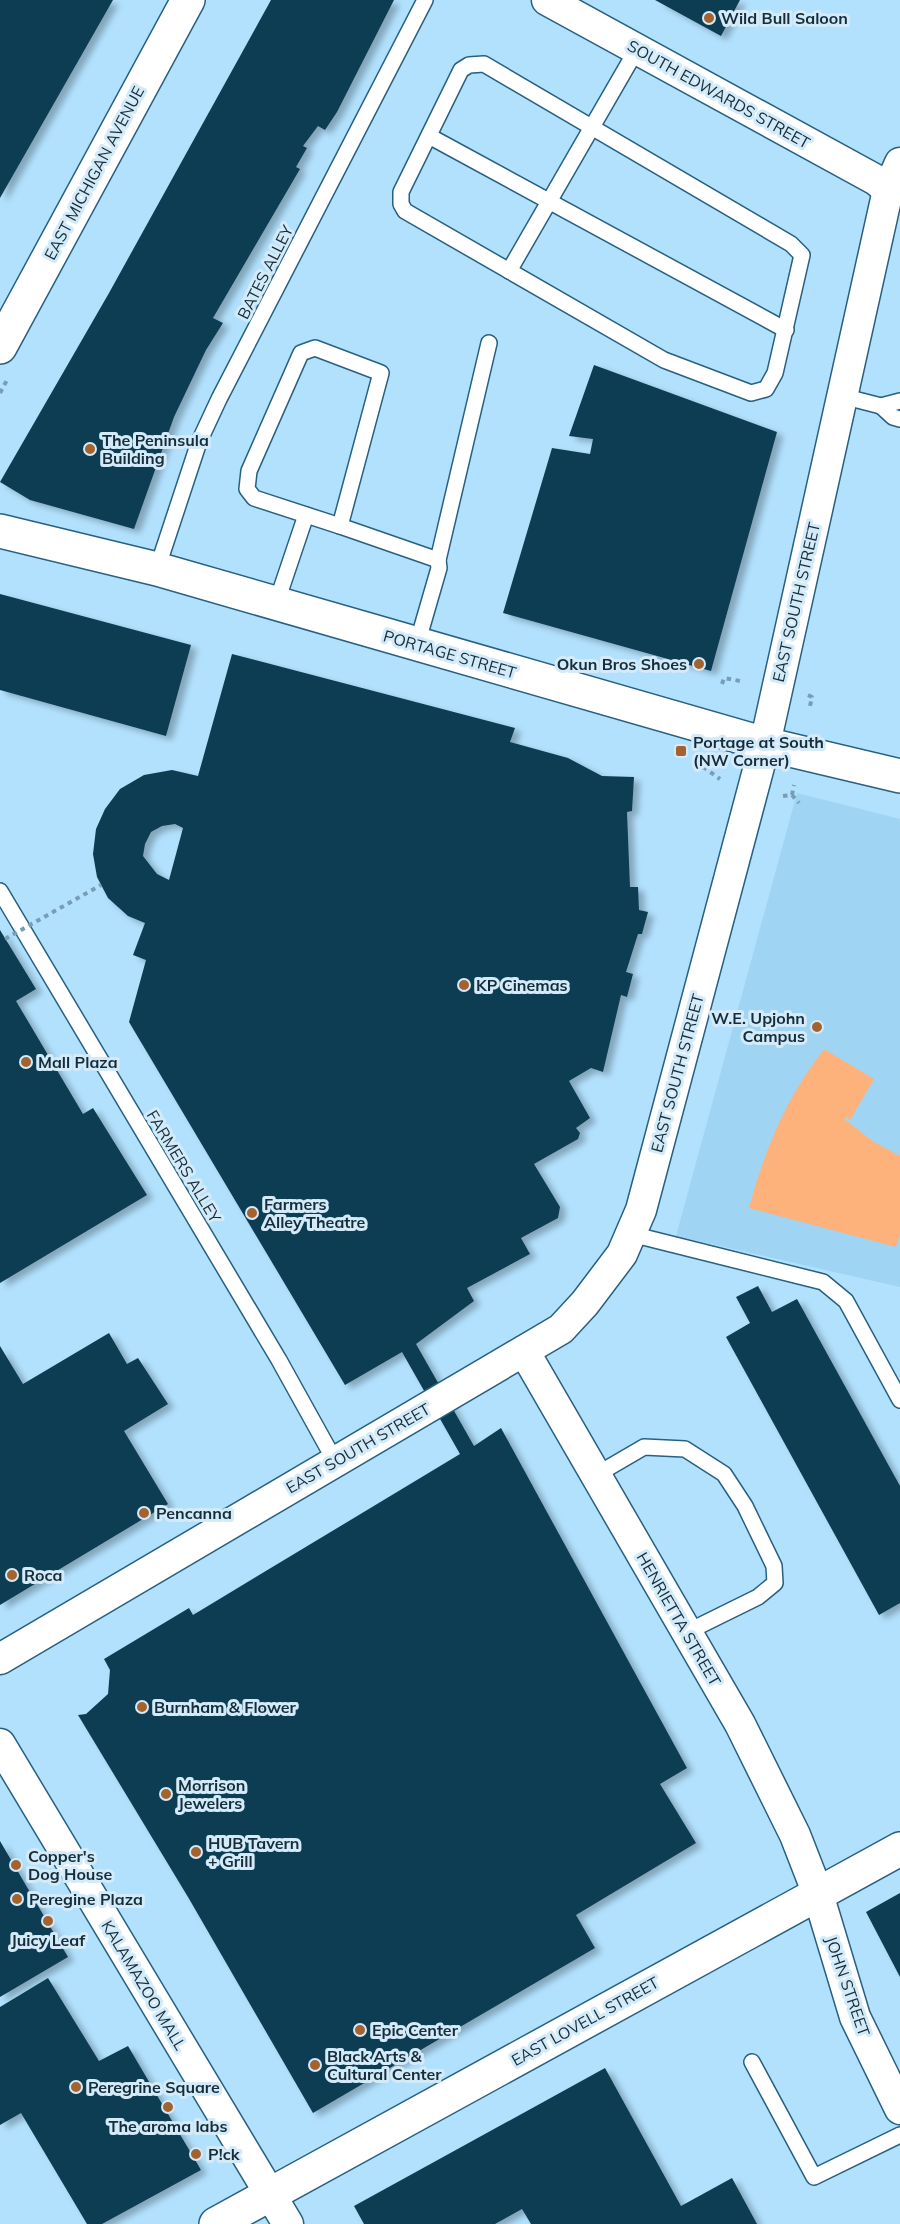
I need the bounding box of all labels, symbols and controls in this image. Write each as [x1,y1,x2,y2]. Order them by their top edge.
place label: Wild Bull Saloon [721,8,848,28]
marker: Wild Bull Saloon [702,11,716,25]
street label: SOUTH EDWARDS STREET [624,35,814,153]
street label: EAST MICHIGAN AVENUE [40,83,148,263]
street label: BATES ALLEY [233,222,297,322]
place label: The Peninsula Building [102,430,209,468]
marker: The Peninsula Building [83,442,97,456]
street label: EAST SOUTH STREET [768,520,824,684]
street label: PORTAGE STREET [381,625,519,683]
place label: Okun Bros Shoes [557,654,687,674]
marker: Okun Bros Shoes [692,657,706,671]
place label: Portage at South (NW Corner) [693,732,824,770]
marker: Portage at South (NW Corner) [674,744,688,758]
place label: KP Cinemas [476,975,568,995]
marker: KP Cinemas [457,978,471,992]
street label: EAST SOUTH STREET [646,991,708,1154]
place label: W.E. Upjohn Campus [711,1008,805,1046]
marker: W.E. Upjohn Campus [810,1020,824,1034]
place label: Mall Plaza [38,1052,118,1072]
marker: Mall Plaza [19,1055,33,1069]
street label: FARMERS ALLEY [143,1106,226,1226]
place label: Farmers Alley Theatre [264,1194,366,1232]
marker: Farmers Alley Theatre [245,1206,259,1220]
street label: EAST SOUTH STREET [282,1398,434,1497]
place label: Pencanna [156,1503,232,1523]
marker: Pencanna [137,1506,151,1520]
street label: HENRIETTA STREET [633,1549,726,1690]
place label: Roca [24,1565,62,1585]
marker: Roca [5,1568,19,1582]
place label: Burnham & Flower [154,1697,297,1717]
marker: Burnham & Flower [135,1700,149,1714]
place label: Morrison Jewelers [178,1775,245,1813]
marker: Morrison Jewelers [159,1787,173,1801]
place label: HUB Tavern + Grill [208,1833,299,1871]
marker: HUB Tavern + Grill [189,1845,203,1859]
place label: Copper's Dog House [28,1846,112,1884]
marker: Copper's Dog House [9,1858,23,1872]
place label: Peregine Plaza [29,1889,143,1909]
marker: Peregine Plaza [10,1892,24,1906]
marker: Juicy Leaf [41,1914,55,1928]
street label: KALAMAZOO MALL [97,1916,191,2054]
place label: Juicy Leaf [11,1930,86,1950]
street label: JOHN STREET [821,1933,875,2039]
street label: EAST LOVELL STREET [508,1972,663,2070]
place label: Epic Center [372,2020,459,2040]
marker: Epic Center [353,2023,367,2037]
place label: Black Arts & Cultural Center [327,2046,442,2084]
marker: Black Arts & Cultural Center [308,2058,322,2072]
place label: Peregrine Square [88,2077,220,2097]
marker: Peregrine Square [69,2080,83,2094]
marker: The aroma labs [161,2100,175,2114]
place label: The aroma labs [109,2116,227,2136]
place label: P!ck [208,2144,241,2164]
marker: P!ck [189,2147,203,2161]

